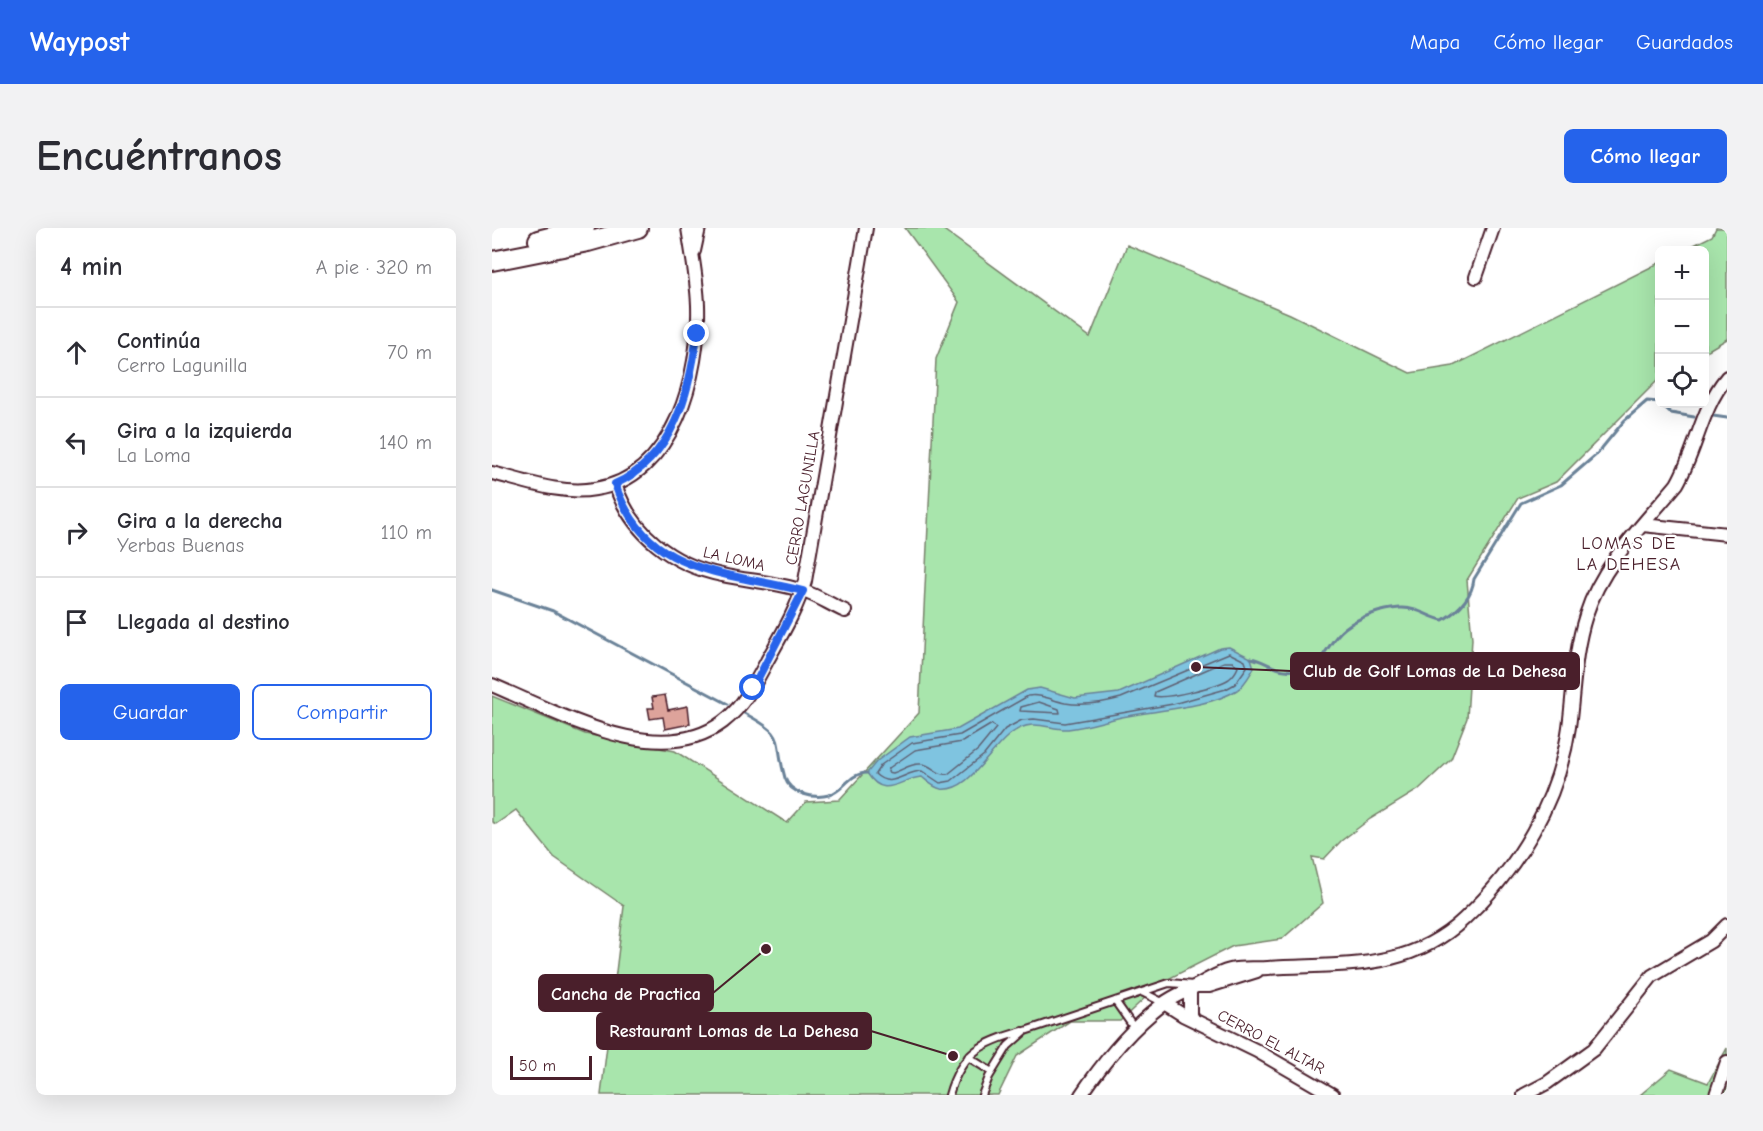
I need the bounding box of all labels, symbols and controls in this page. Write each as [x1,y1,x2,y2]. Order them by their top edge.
text: Waypost [30,26,130,58]
text: Mapa [1410,30,1460,54]
text: Cómo llegar [1493,30,1603,54]
text: Guardados [1636,30,1733,54]
button: Cómo llegar [1564,129,1727,183]
text: Encuéntranos [36,132,282,181]
map controls [1655,246,1709,408]
button: + [1655,246,1709,300]
text: 4 min [60,252,123,282]
text: A pie · 320 m [316,256,432,279]
button: − [1655,300,1709,354]
route end [683,320,709,346]
text: Continúa [117,328,201,354]
icon: ahead [60,336,93,369]
text: 70 m [387,341,432,364]
text: Cerro Lagunilla [117,354,248,377]
button: locate [1655,354,1709,408]
text: Gira a la izquierda [117,418,292,444]
icon: left [60,426,93,459]
street label: CERRO LAGUNILLA [782,429,824,567]
text: 140 m [379,431,432,454]
text: La Loma [117,444,191,467]
text: Gira a la derecha [117,508,283,534]
icon: right [60,516,93,549]
text: 110 m [381,521,432,544]
district label: LOMAS DE LA DEHESA [1576,533,1682,575]
text: Yerbas Buenas [117,534,244,557]
street label: LA LOMA [701,543,767,575]
icon: arrive [60,606,93,639]
text: Llegada al destino [117,609,290,635]
callout: Club de Golf Lomas de La Dehesa [1291,653,1579,689]
text: Club de Golf Lomas de La Dehesa [1303,661,1567,682]
route start [739,674,765,700]
button: Guardar [60,684,240,740]
button: Compartir [252,684,432,740]
callout: Cancha de Practica [539,975,713,1011]
text: Cancha de Practica [551,984,701,1005]
street label: CERRO EL ALTAR [1214,1006,1328,1078]
callout: Restaurant Lomas de La Dehesa [597,1013,871,1049]
text: Restaurant Lomas de La Dehesa [609,1021,859,1042]
scale bar [510,1053,592,1080]
text: 50 m [519,1057,556,1075]

